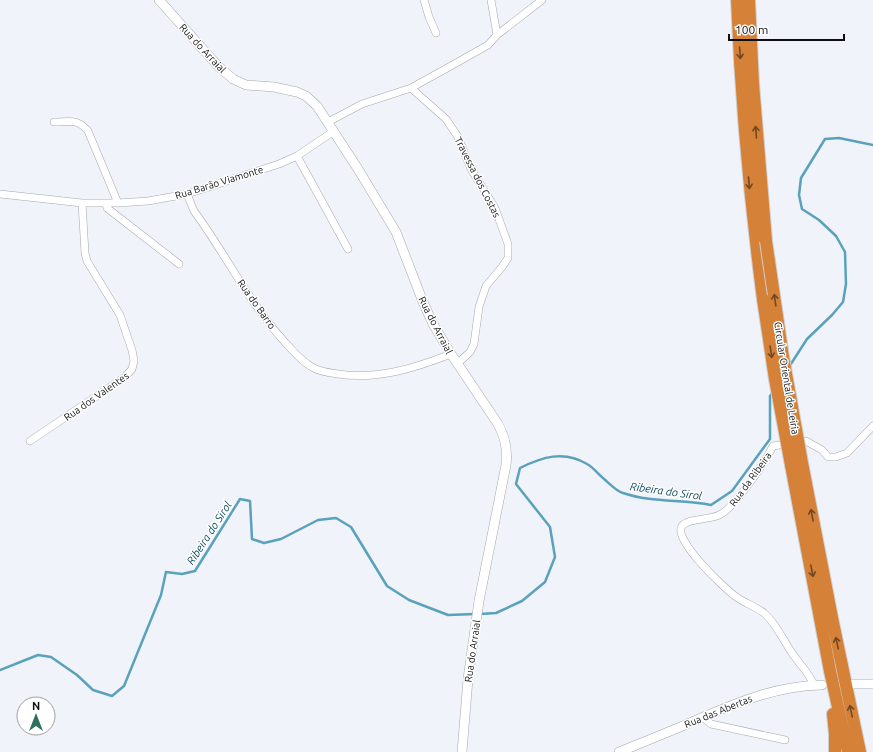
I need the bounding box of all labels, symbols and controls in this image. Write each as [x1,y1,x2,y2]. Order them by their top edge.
scale bar [729,16,844,42]
street label: Rua do Arraial [177,22,228,75]
text: 100 m [735,23,768,36]
one-way arrow [736,46,743,59]
one-way arrow [753,126,760,139]
street label: Travessa dos Costas [453,135,503,219]
street label: Rua Barão Viamonte [174,164,265,201]
one-way arrow [746,176,753,189]
street label: Rua do Barro [235,277,278,331]
one-way arrow [771,294,779,307]
street label: Rua do Arraial [416,295,455,356]
street label: Circular Oriental de Leiria [772,321,801,435]
one-way arrow [767,345,775,358]
street label: Rua dos Valentes [62,370,131,423]
street label: Rua da Ribeira [727,450,774,508]
water label: Ribeira do Sirol [629,480,703,502]
water label: Ribeira do Sirol [184,499,234,567]
one-way arrow [808,509,816,522]
one-way arrow [808,564,816,577]
street label: Rua do Arraial [463,619,482,683]
one-way arrow [833,637,841,650]
street label: Rua das Abertas [683,693,754,730]
north arrow [16,696,56,736]
text: N [32,700,40,712]
one-way arrow [847,705,855,718]

